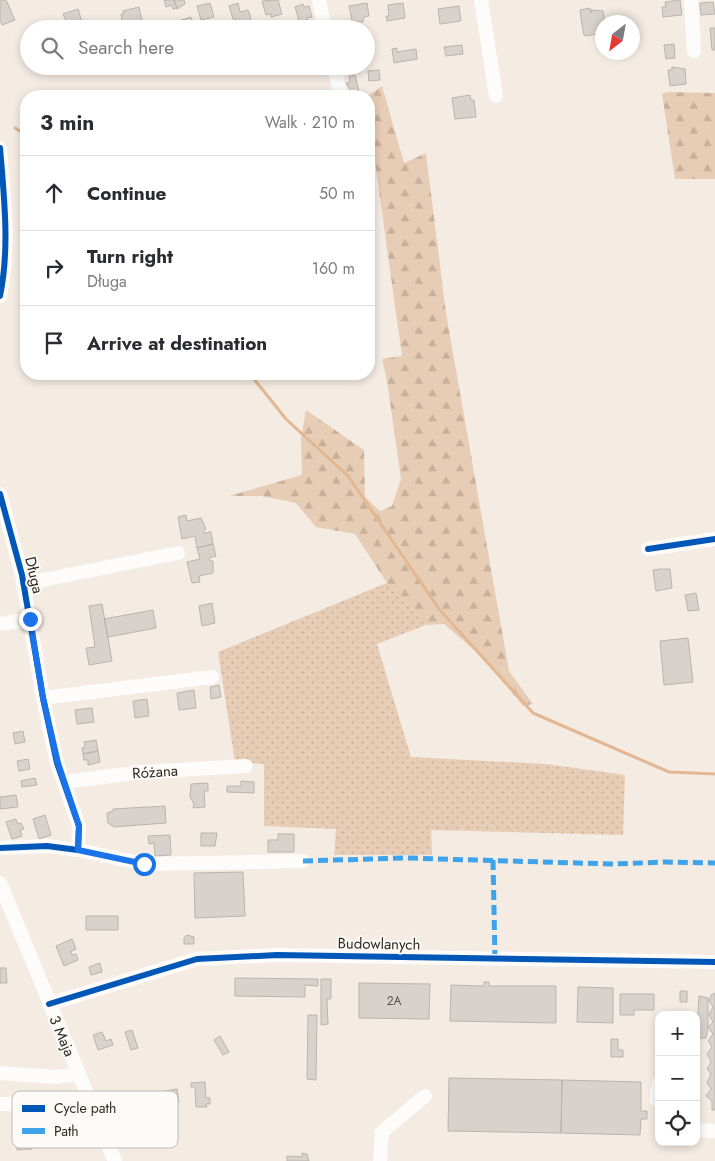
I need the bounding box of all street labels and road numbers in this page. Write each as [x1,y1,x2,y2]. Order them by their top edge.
street label: Długa [19,554,49,596]
street label: Różana [131,759,179,785]
street label: Budowlanych [337,932,421,956]
street label: 3 Maja [43,1012,81,1060]

